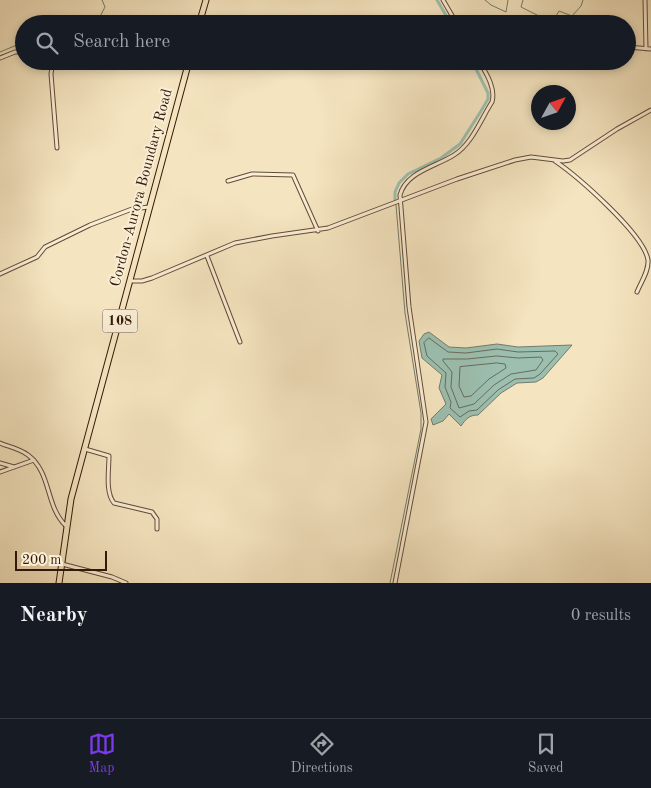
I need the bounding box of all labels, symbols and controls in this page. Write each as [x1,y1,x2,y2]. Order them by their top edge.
search box [15,15,636,70]
icon: search [33,29,61,57]
text: Search here [73,33,170,52]
north arrow [531,85,576,130]
street label: Cordon-Aurora Boundary Road [108,87,176,289]
road number: 108 [102,310,138,332]
scale bar [15,548,108,571]
text: 200 m [22,553,61,567]
text: Nearby [20,605,88,626]
text: 0 results [571,608,631,624]
tab: Map [88,730,116,777]
tab: Directions [291,730,353,777]
tab: Saved [528,730,563,777]

